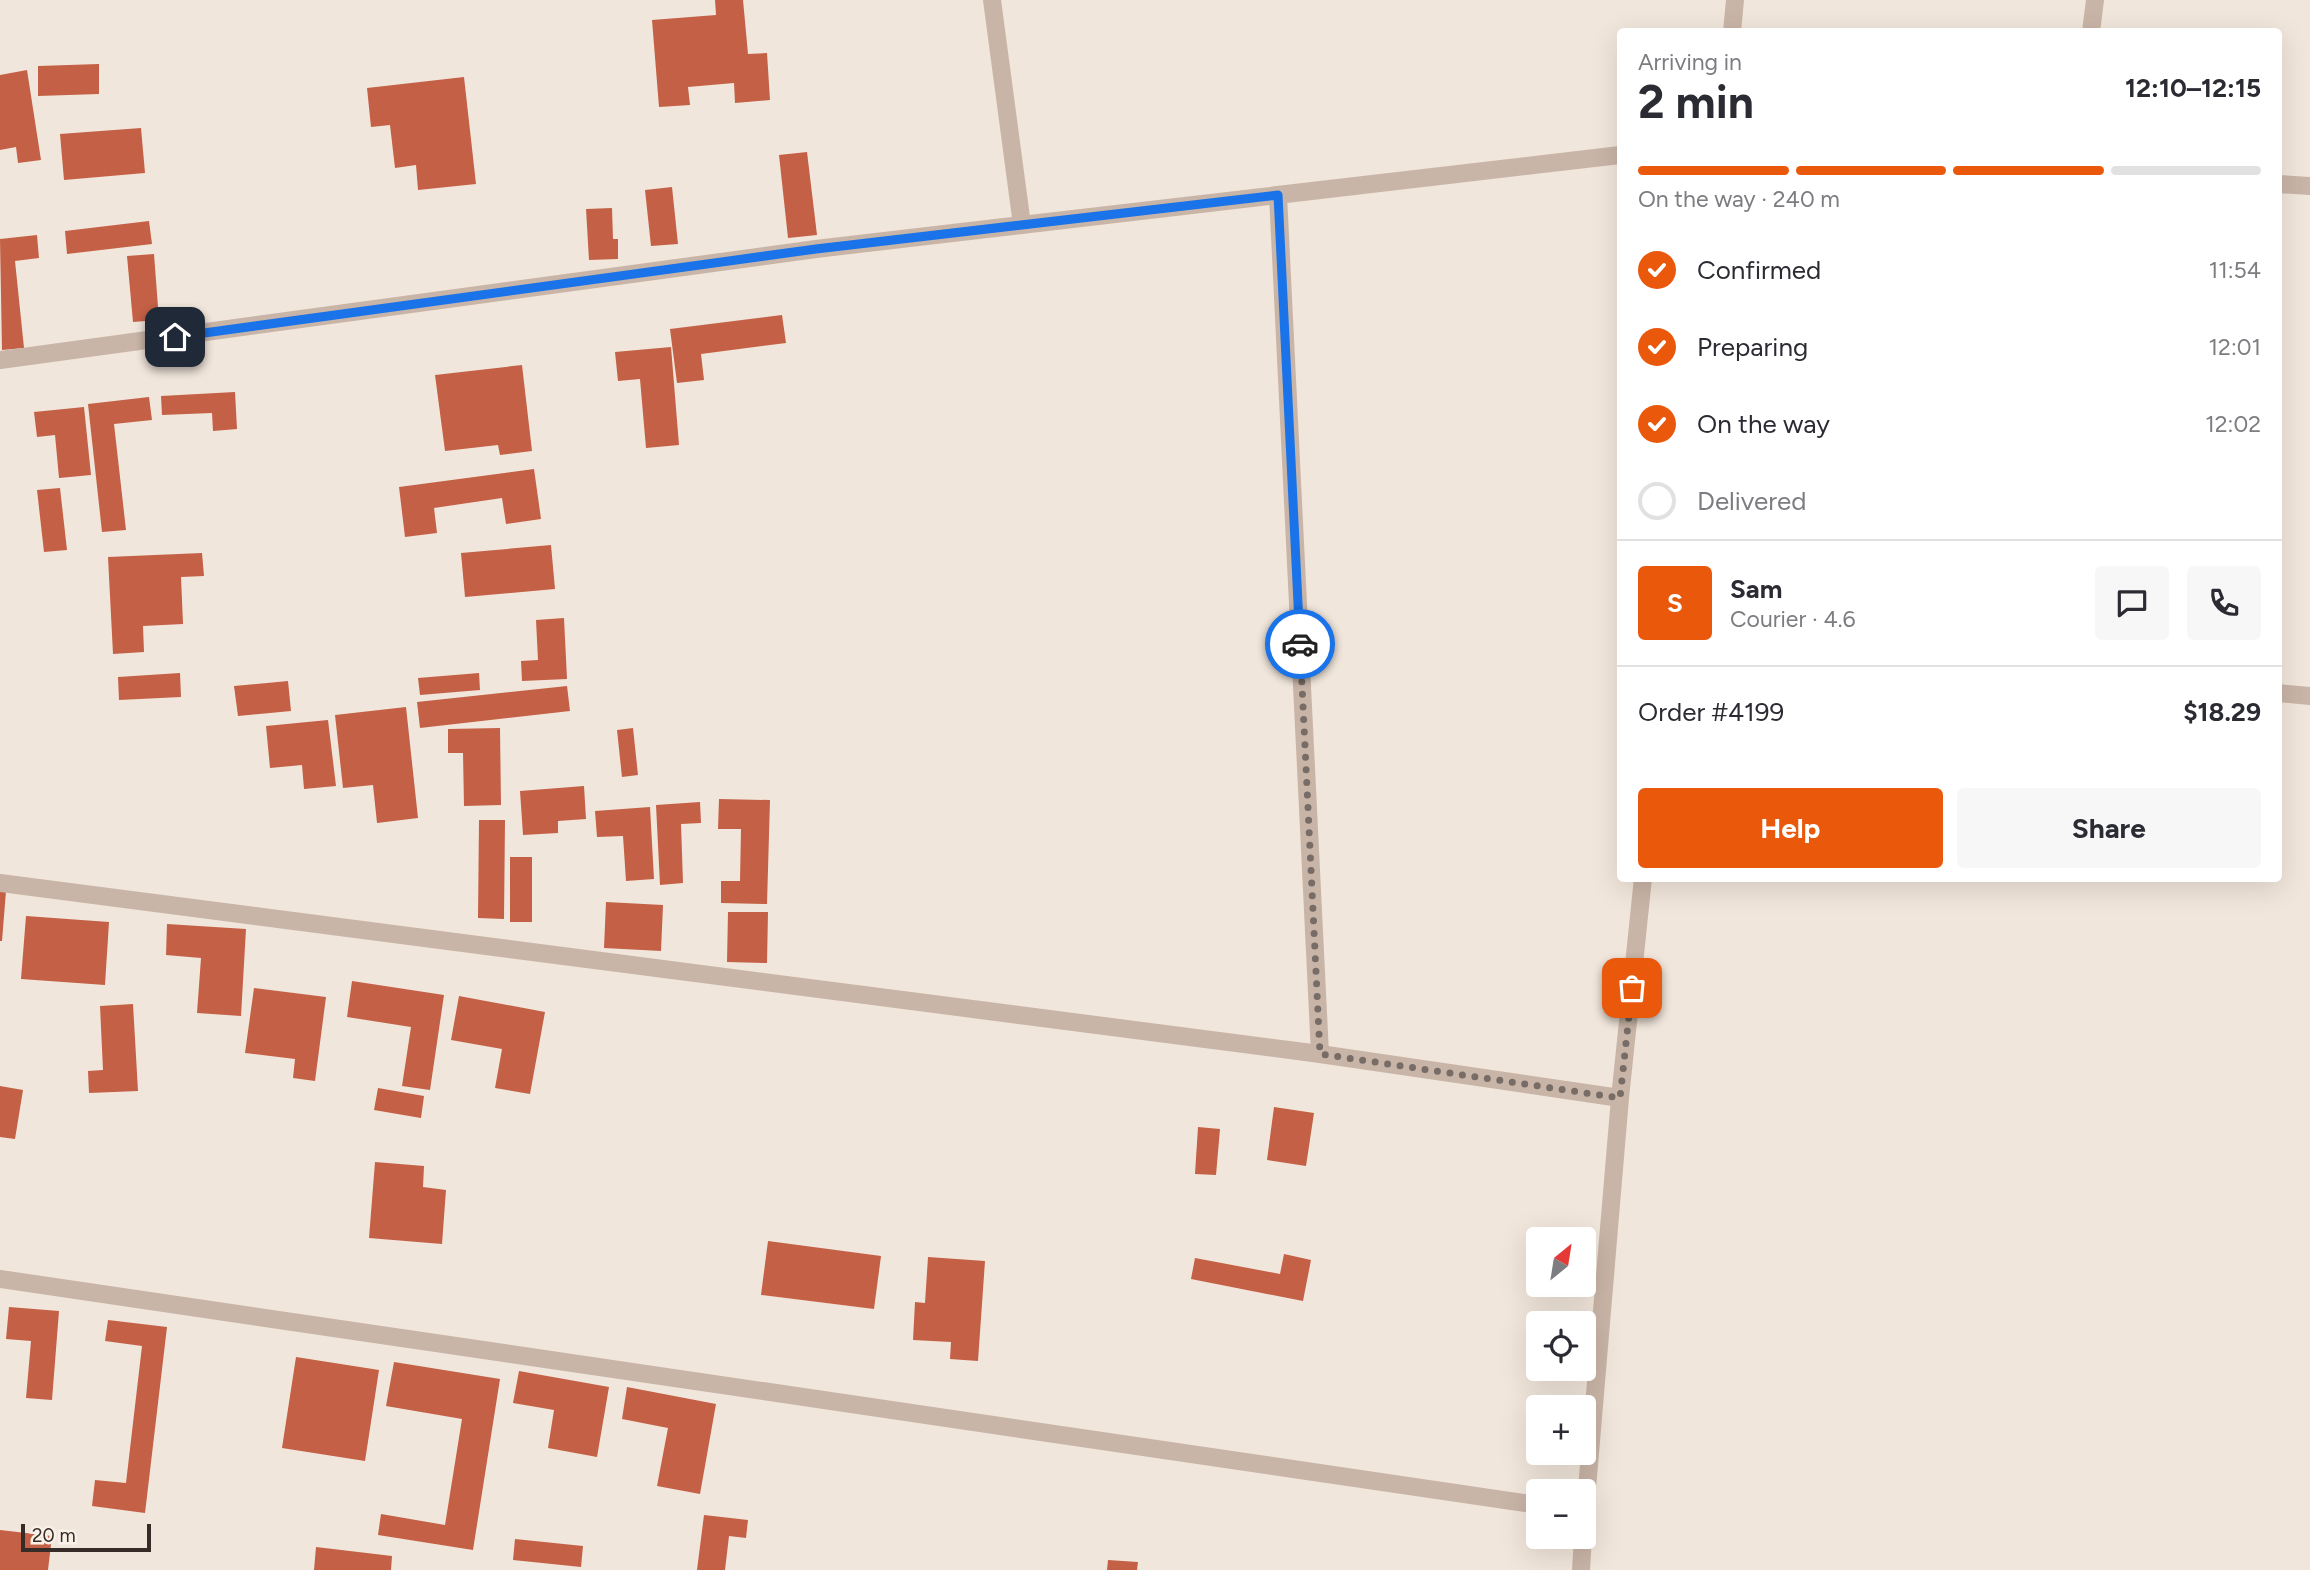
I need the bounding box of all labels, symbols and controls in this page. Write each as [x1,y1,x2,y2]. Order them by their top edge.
text: Arriving in [1638,48,1742,76]
text: 12:10–12:15 [2125,72,2261,104]
text: 2 min [1638,74,1754,130]
text: On the way · 240 m [1638,185,1840,213]
icon: check [1638,251,1676,289]
text: Confirmed [1697,254,1821,286]
text: 11:54 [2209,256,2261,284]
pin [145,307,205,367]
icon: home [156,318,194,356]
icon: check [1638,328,1676,366]
text: Preparing [1697,331,1808,363]
text: 12:01 [2209,333,2261,361]
icon: check [1638,405,1676,443]
text: On the way [1697,408,1830,440]
text: 12:02 [2205,410,2261,438]
text: Delivered [1697,485,1806,517]
button: chat [2095,566,2169,640]
button: phone [2187,566,2261,640]
text: Sam [1730,573,1782,605]
text: S [1667,587,1683,619]
text: Courier · 4.6 [1730,605,1856,633]
courier [1265,609,1335,679]
icon: car [1281,625,1319,663]
text: Order #4199 [1638,696,1784,728]
text: $18.29 [2183,696,2261,728]
button: Help [1638,788,1943,868]
button: Share [1957,788,2261,868]
pin [1602,958,1662,1018]
icon: bag [1613,969,1651,1007]
north arrow [1526,1227,1596,1297]
map controls [1526,1227,1596,1549]
button: locate [1526,1311,1596,1381]
button: + [1526,1395,1596,1465]
button: − [1526,1479,1596,1549]
scale bar [21,1521,150,1553]
text: 20 m [32,1524,76,1547]

